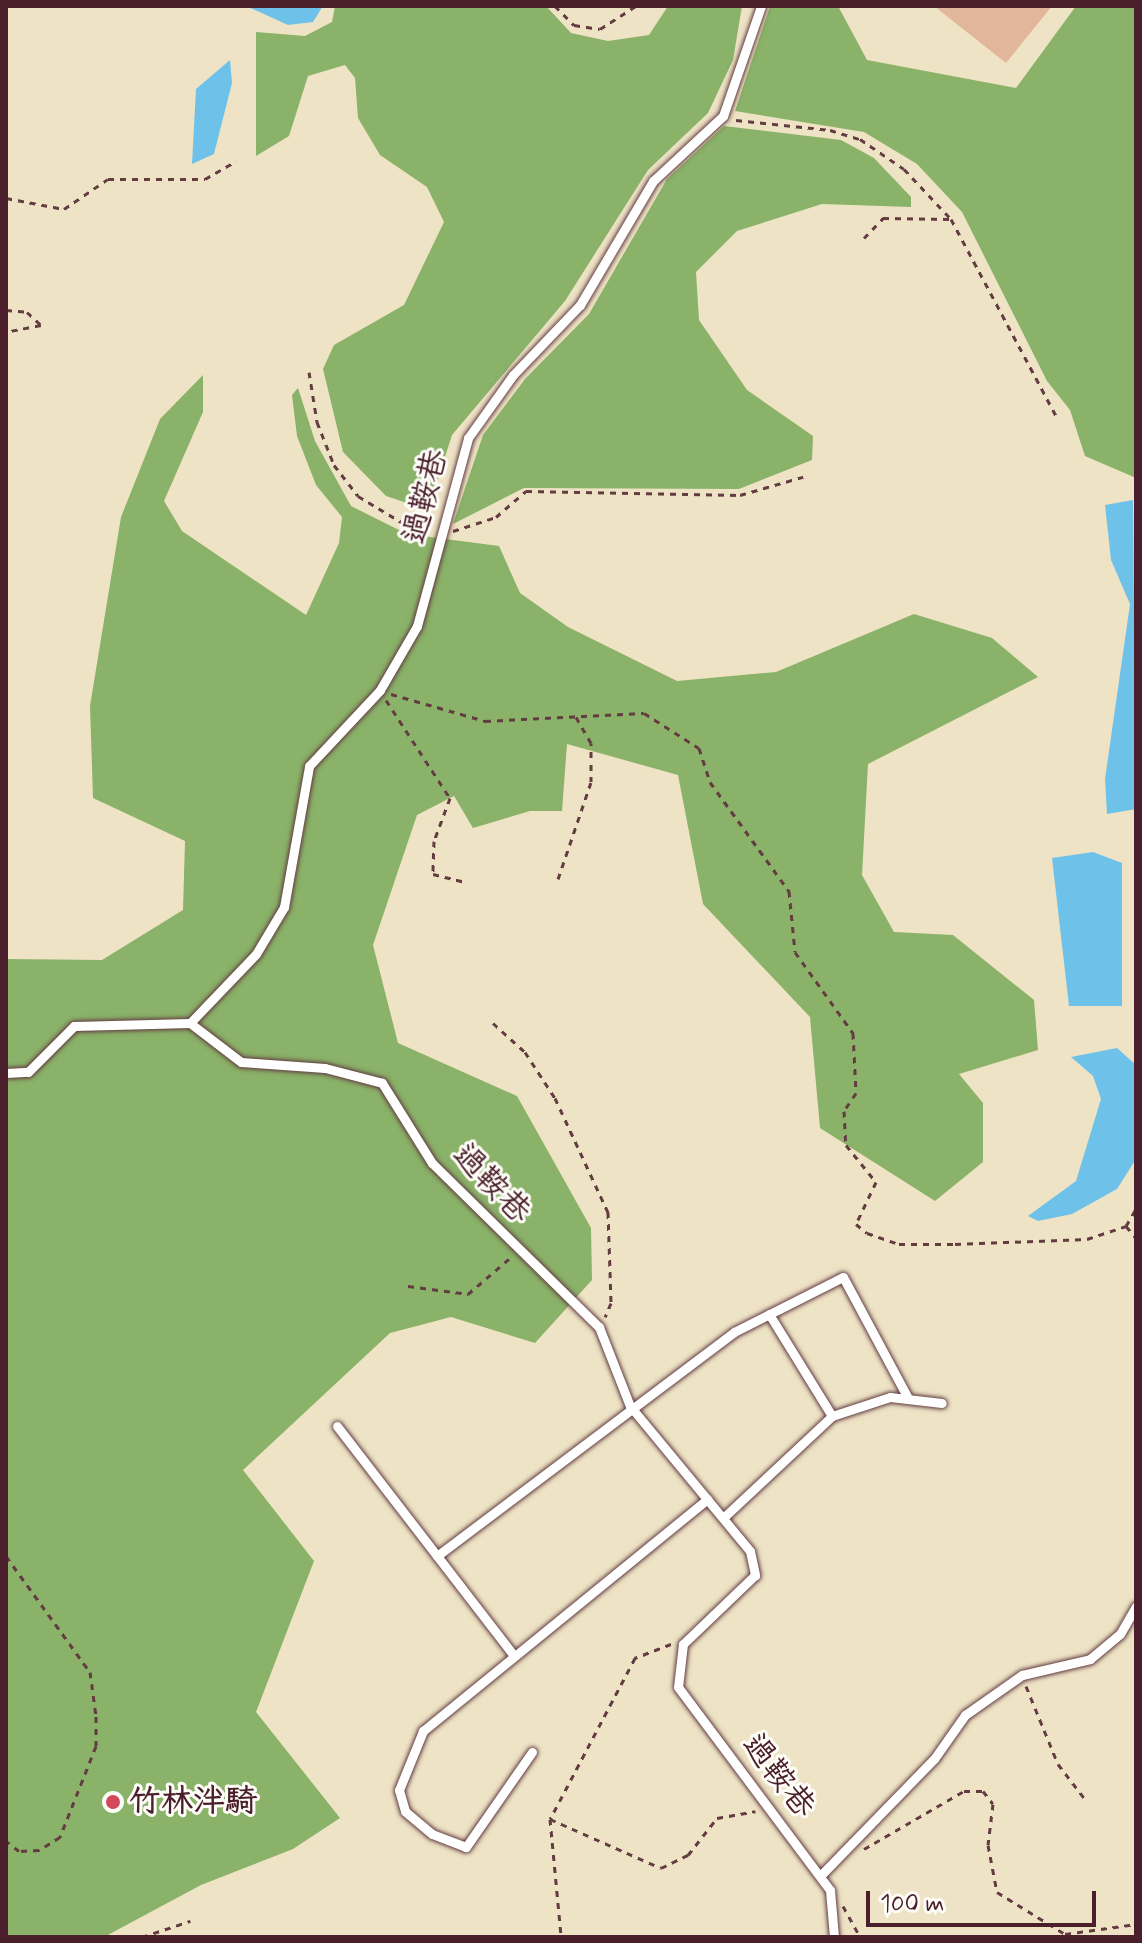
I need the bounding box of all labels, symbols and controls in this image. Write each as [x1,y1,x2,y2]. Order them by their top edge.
street label: 過鞍巷 [396,446,456,548]
street label: 過鞍巷 [444,1136,538,1232]
street label: 過鞍巷 [733,1726,823,1826]
place label: 竹林泮騎 [129,1783,257,1821]
marker: 竹林泮騎 [104,1793,122,1811]
scale bar [870,1875,1100,1925]
text: 100 m [880,1889,944,1920]

